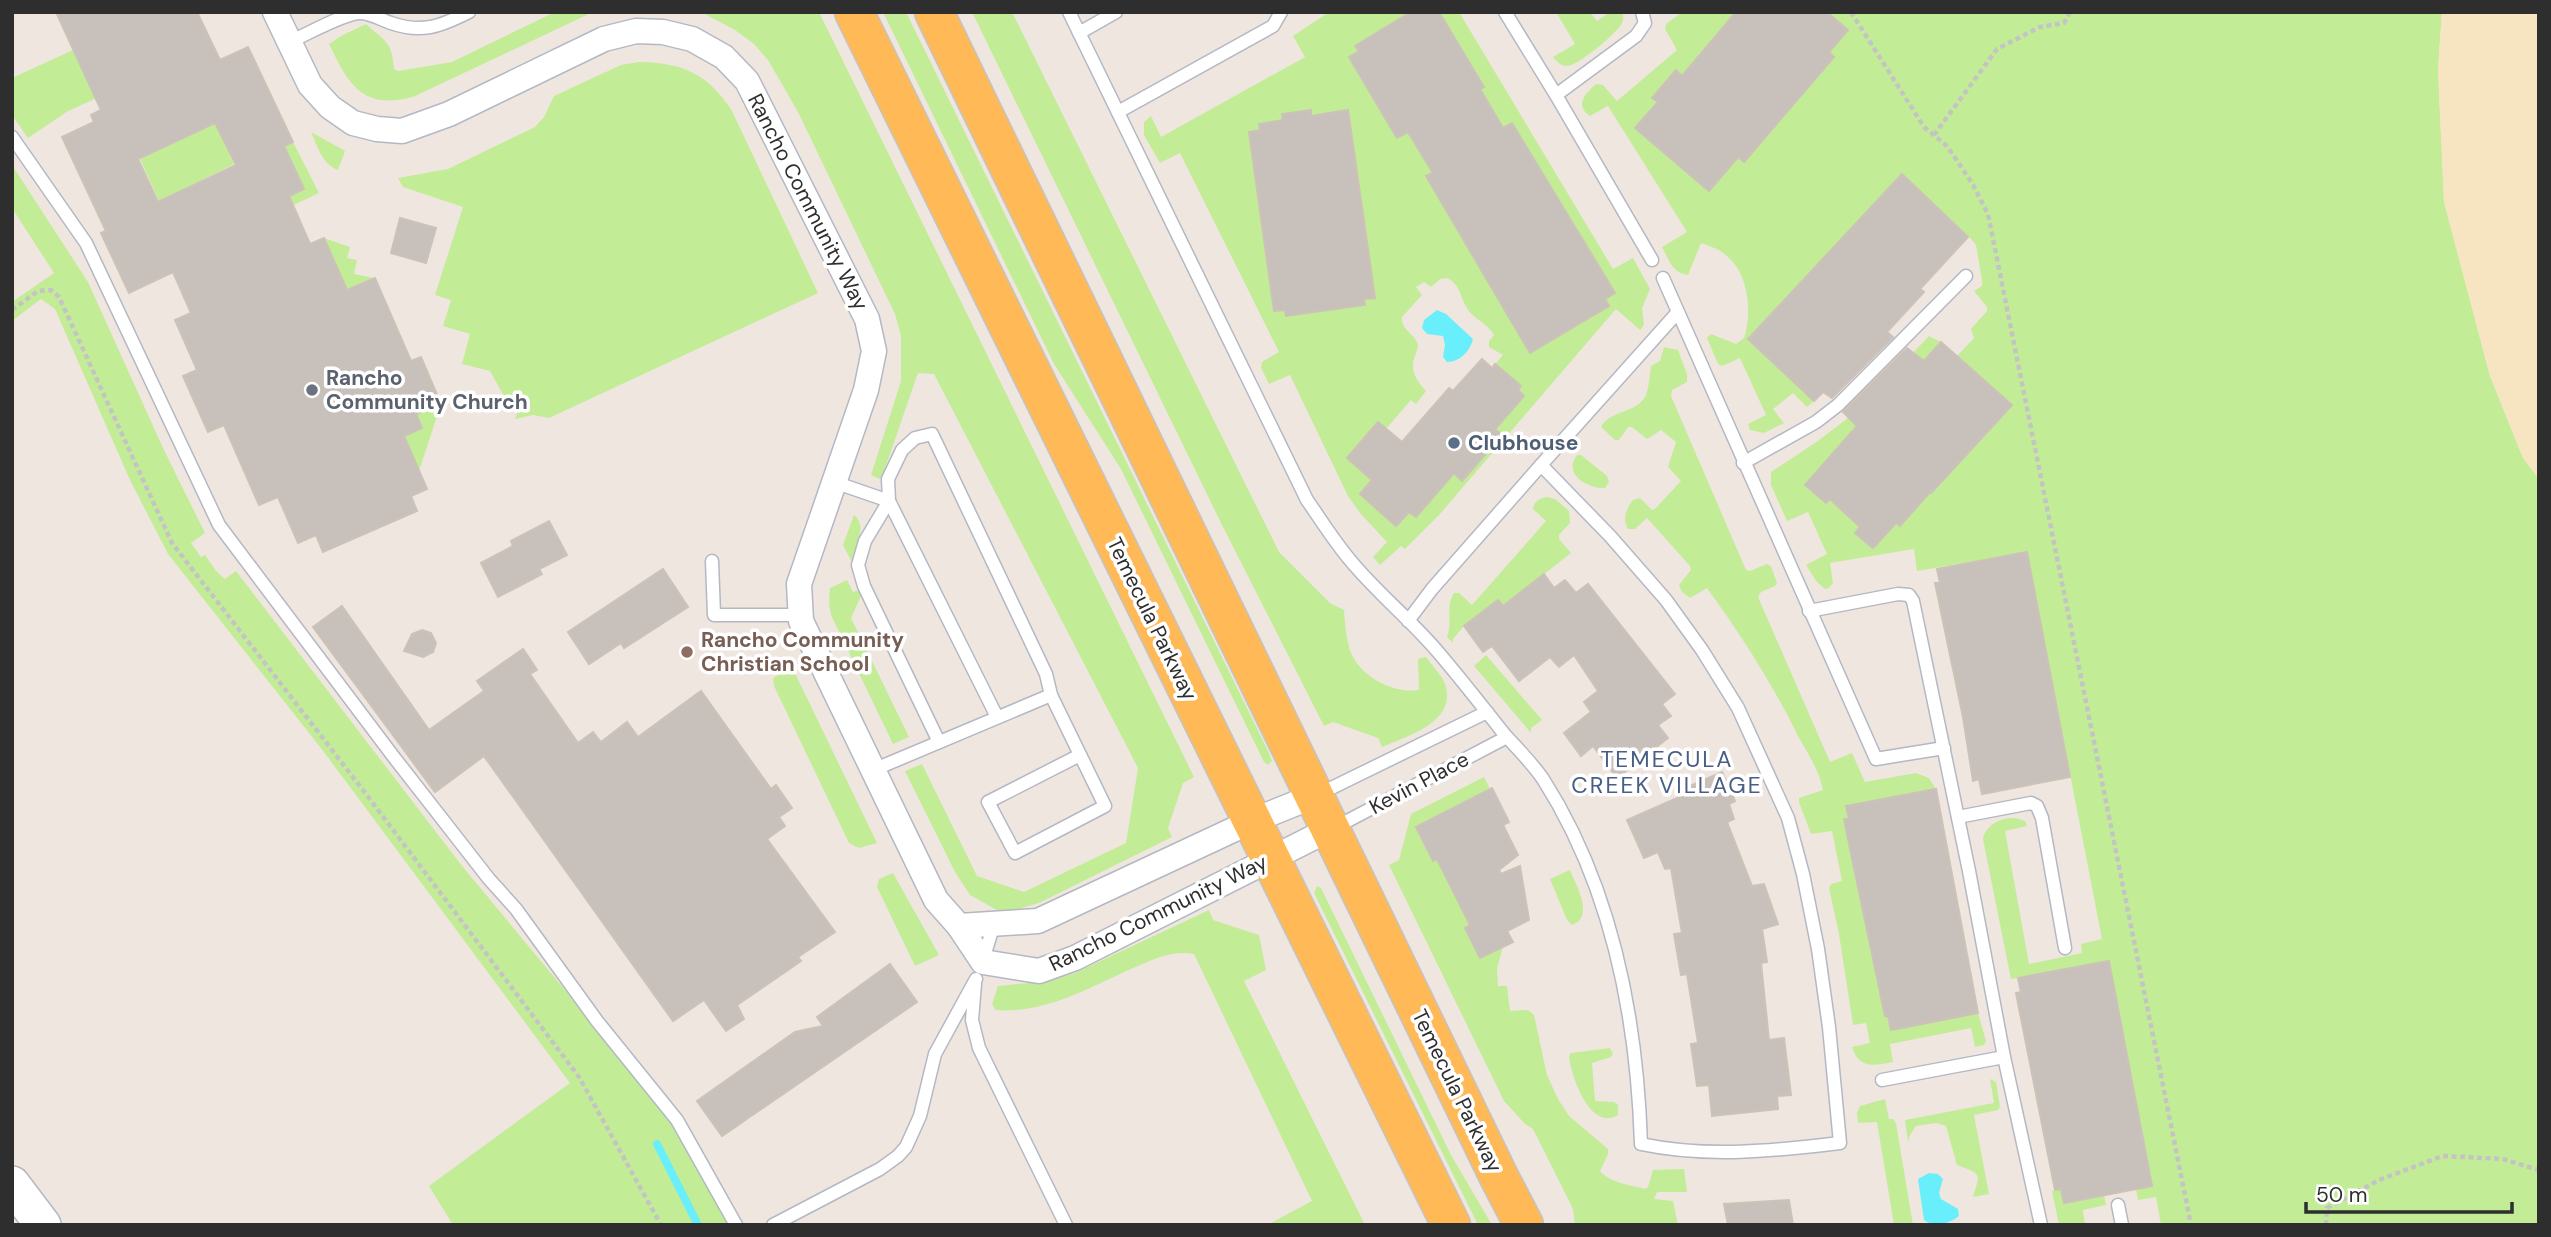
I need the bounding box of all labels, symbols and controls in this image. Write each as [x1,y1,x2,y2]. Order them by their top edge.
street label: Rancho Community Way [741,89,875,315]
place label: Rancho Community Church [326,364,528,416]
marker: Rancho Community Church [304,382,320,398]
place label: Clubhouse [1468,429,1578,457]
marker: Clubhouse [1446,435,1462,451]
street label: Temecula Parkway [1100,533,1204,705]
place label: Rancho Community Christian School [701,626,904,678]
marker: Rancho Community Christian School [679,644,695,660]
district label: TEMECULA CREEK VILLAGE [1571,744,1763,800]
street label: Kevin Place [1364,745,1474,821]
street label: Rancho Community Way [1044,848,1272,978]
street label: Temecula Parkway [1405,1005,1509,1177]
scale bar [2306,1170,2512,1214]
text: 50 m [2316,1181,2367,1209]

